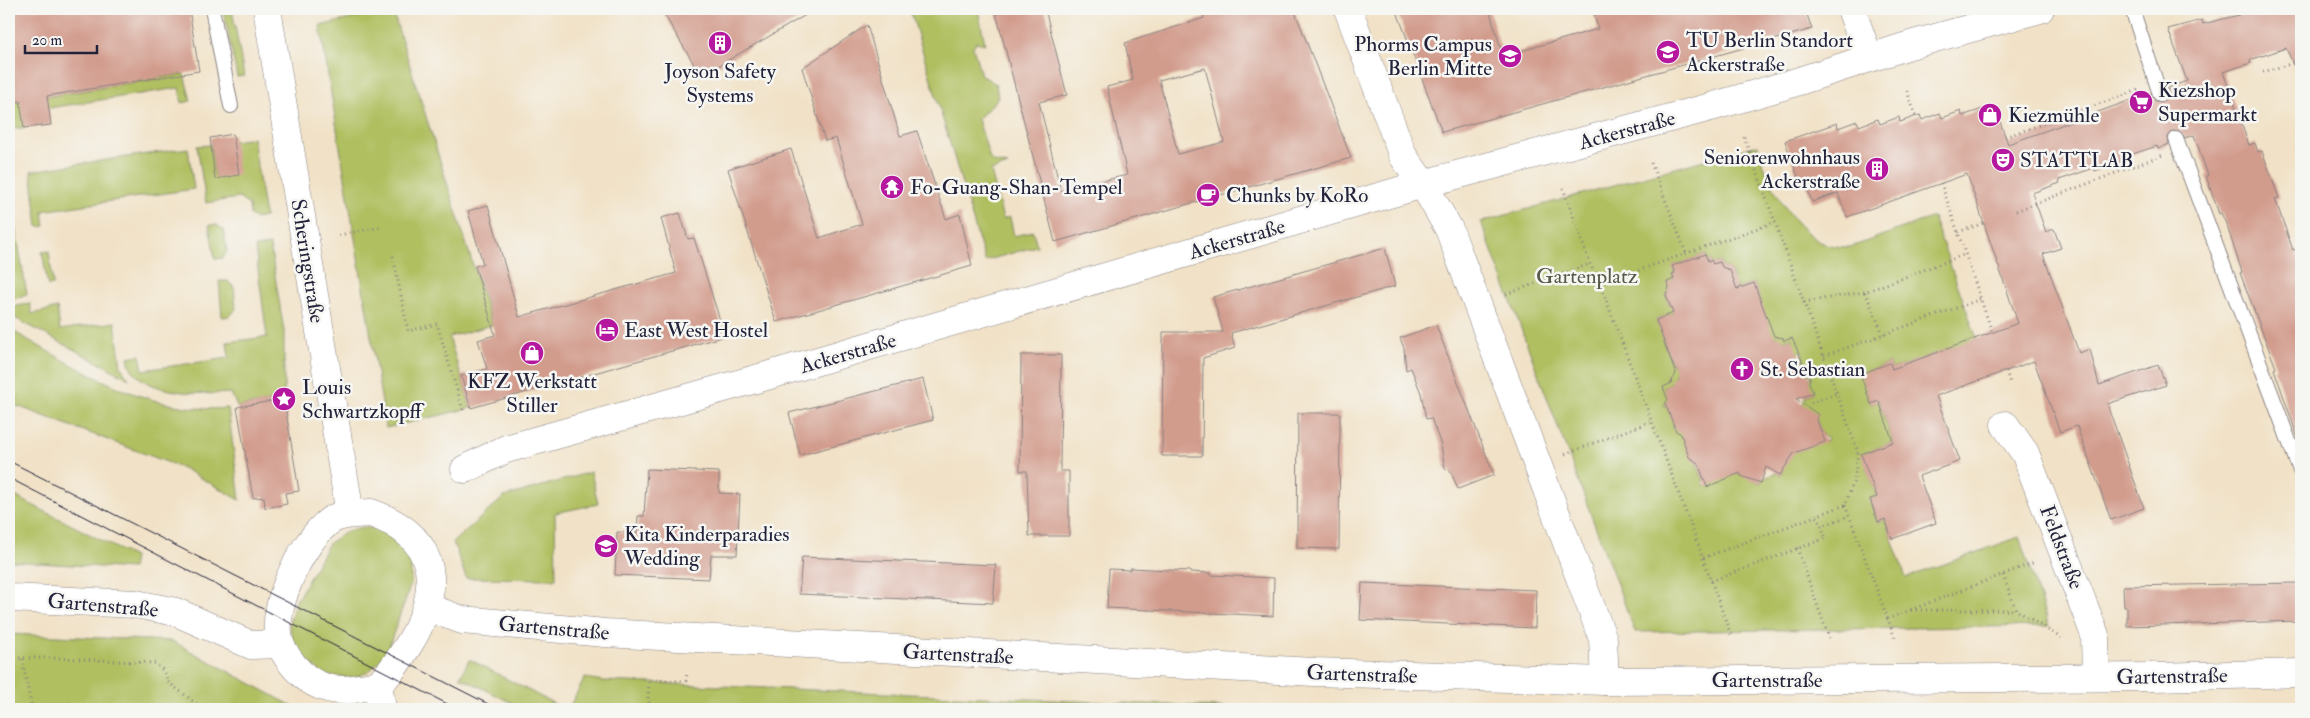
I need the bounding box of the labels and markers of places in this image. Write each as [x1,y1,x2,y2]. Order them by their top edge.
place label: TU Berlin Standort Ackerstraße [1685,27,1853,78]
building icon: Joyson Safety Systems [707,30,733,56]
place label: Phorms Campus Berlin Mitte [1354,31,1492,82]
school or university icon: TU Berlin Standort Ackerstraße [1655,39,1681,65]
school or university icon: Phorms Campus Berlin Mitte [1497,43,1523,69]
place label: Joyson Safety Systems [663,58,777,109]
place label: Kiezshop Supermarkt [2158,77,2257,128]
supermarket icon: Kiezshop Supermarkt [2128,89,2154,115]
shop icon: Kiezmühle [1977,102,2003,128]
place label: Kiezmühle [2008,102,2099,129]
place label: Seniorenwohnhaus Ackerstraße [1704,144,1860,195]
theatre icon: STATTLAB [1990,147,2016,173]
place label: STATTLAB [2020,147,2134,174]
building icon: Seniorenwohnhaus Ackerstraße [1864,156,1890,182]
temple icon: Fo-Guang-Shan-Tempel [879,174,905,200]
place label: Fo-Guang-Shan-Tempel [910,174,1123,201]
cafe icon: Chunks by KoRo [1195,182,1221,208]
place label: Chunks by KoRo [1226,182,1368,209]
hotel icon: East West Hostel [594,317,620,343]
place label: East West Hostel [624,317,769,344]
shop icon: KFZ Werkstatt Stiller [519,340,545,366]
church icon: St. Sebastian [1729,356,1755,382]
place label: St. Sebastian [1760,356,1866,383]
place label: KFZ Werkstatt Stiller [467,368,597,419]
place label: Louis Schwartzkopff [302,374,426,425]
place icon: Louis Schwartzkopff [271,386,297,412]
place label: Kita Kinderparadies Wedding [623,521,789,572]
school or university icon: Kita Kinderparadies Wedding [593,533,619,559]

